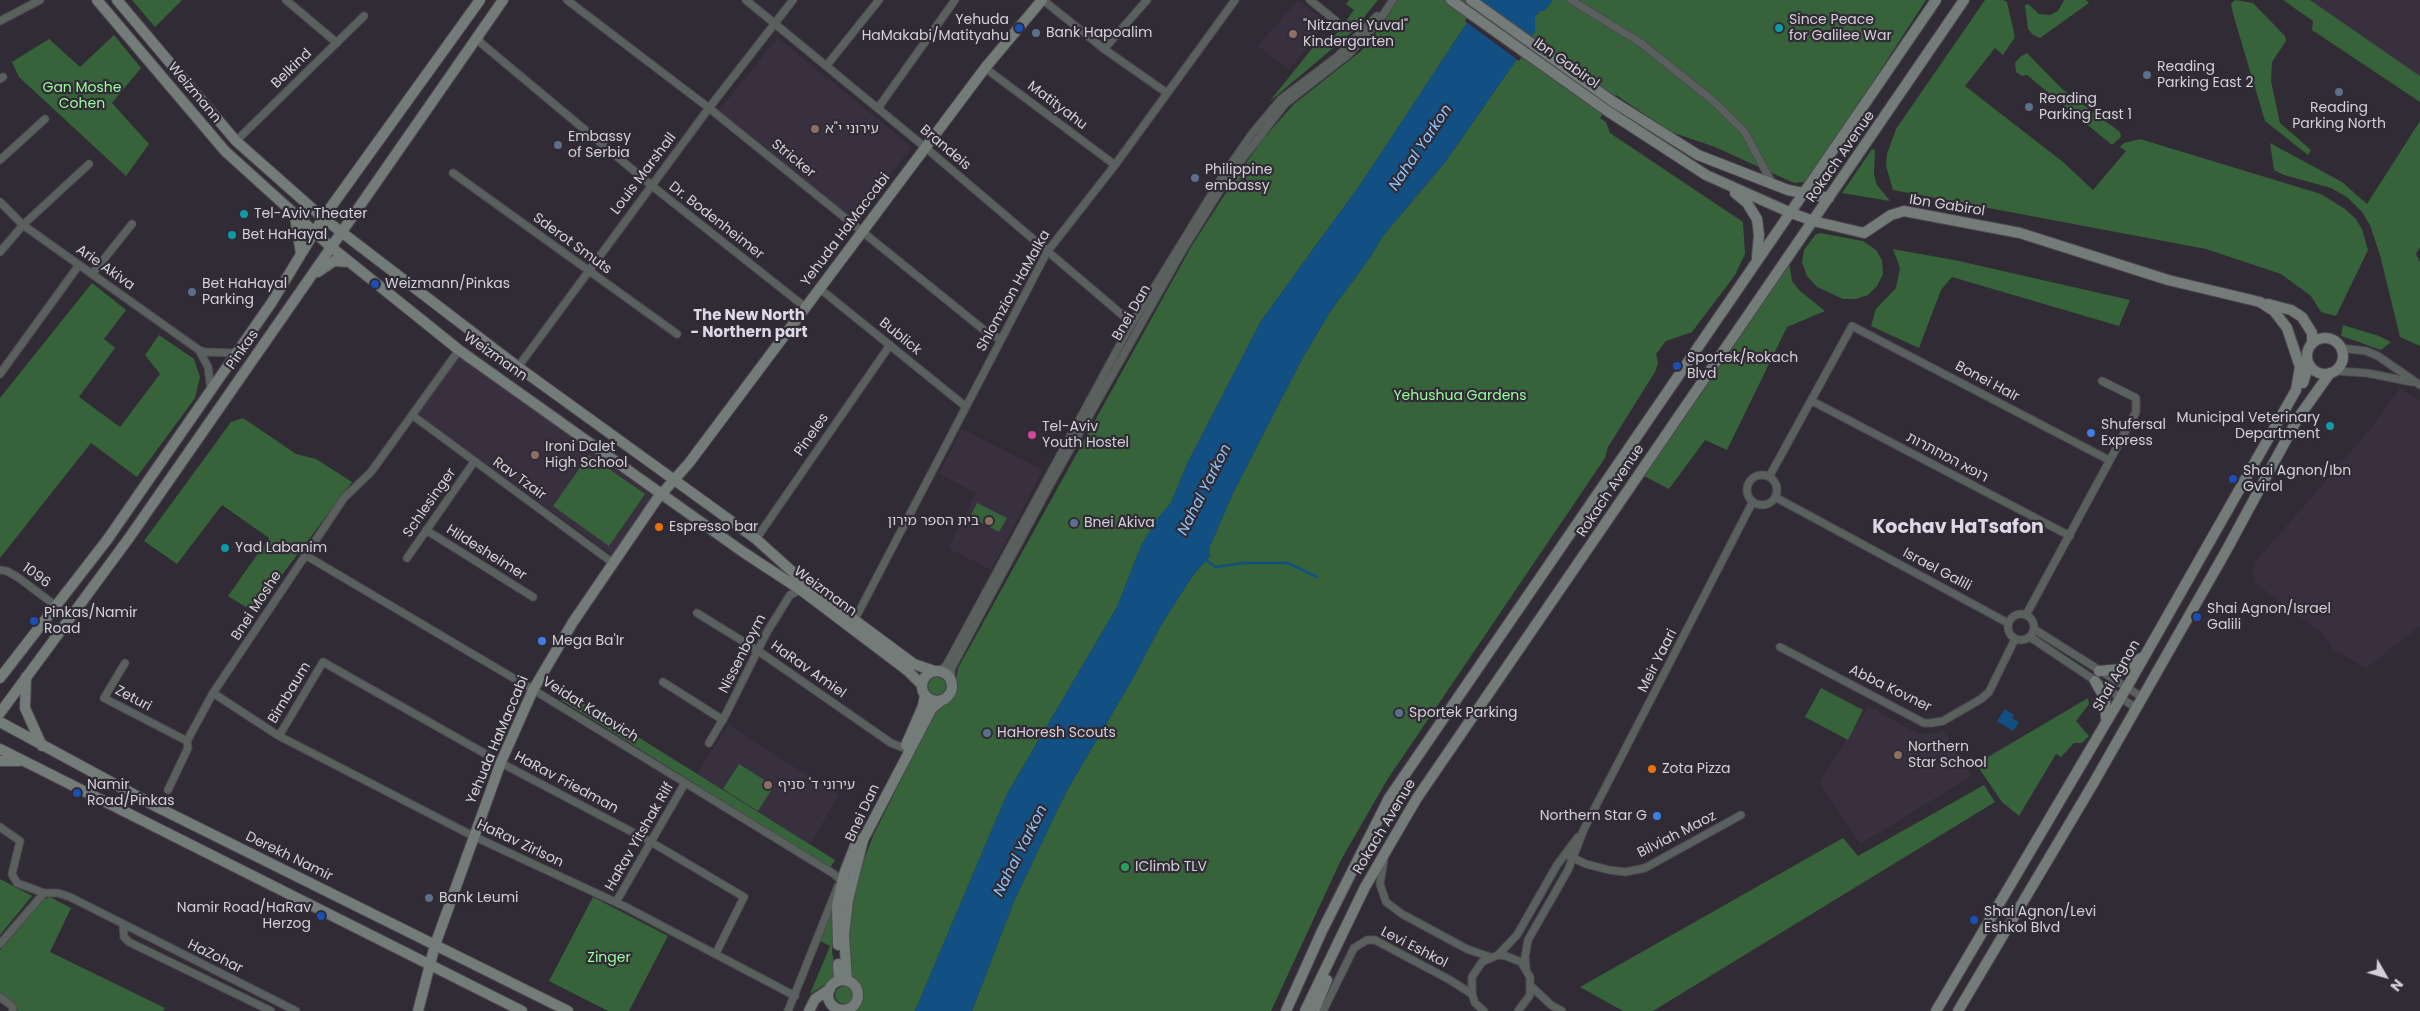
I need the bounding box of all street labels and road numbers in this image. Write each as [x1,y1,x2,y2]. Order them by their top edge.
street label: Ibn Gabirol [1530,35,1602,93]
street label: Belkind [268,46,316,92]
street label: Weizmann [164,59,224,127]
street label: Matityahu [1024,78,1090,134]
street label: Rokach Avenue [1803,108,1879,206]
street label: Brandeis [916,122,974,174]
street label: Louis Marshall [608,130,680,218]
street label: Stricker [768,136,818,182]
street label: Yehuda HaMaccabi [798,170,894,290]
street label: Dr. Bodenheimer [665,179,767,263]
street label: Ibn Gabirol [1908,192,1986,220]
street label: Sderot Smuts [529,210,615,278]
street label: Shlomzion HaMalka [974,227,1054,355]
street label: Arie Akiva [72,242,138,294]
street label: Bnei Dan [1109,282,1155,344]
street label: Bublick [875,315,925,359]
street label: Pinkas [223,327,263,373]
street label: Weizmann [460,329,530,385]
street label: Bonei HaIr [1952,358,2022,406]
street label: Pineles [791,410,833,460]
street label: רופא המחתרות [1903,429,1991,487]
street label: Rokach Avenue [1574,442,1648,540]
street label: Rav Tzair [489,454,549,504]
street label: Schlesinger [400,465,460,541]
street label: Hildesheimer [443,522,529,584]
street label: Israel Galili [1900,545,1974,595]
street label: 1096 [19,560,53,592]
street label: Weizmann [790,563,860,621]
street label: Bnei Moshe [228,568,286,644]
street label: Nissenboym [716,612,770,696]
street label: Meir Yaari [1635,626,1681,696]
street label: Shai Agnon [2090,637,2144,715]
street label: HaRav Amiel [767,638,849,702]
street label: Birnbaum [265,659,315,727]
street label: Abba Kovner [1846,662,1934,716]
street label: Yehuda HaMaccabi [463,673,533,807]
street label: Veidat Katovich [539,674,641,746]
street label: Zeturi [112,682,154,716]
street label: HaRav Friedman [511,748,621,818]
street label: Rokach Avenue [1350,776,1420,878]
street label: HaRav Yitshak Rilf [602,780,678,894]
street label: Bnei Dan [842,781,884,845]
street label: Bilviah Maoz [1635,808,1719,862]
street label: HaRav Zirlson [474,817,566,871]
street label: Derekh Namir [243,829,335,885]
street label: Levi Eshkol [1378,924,1450,972]
street label: HaZohar [185,936,245,978]

